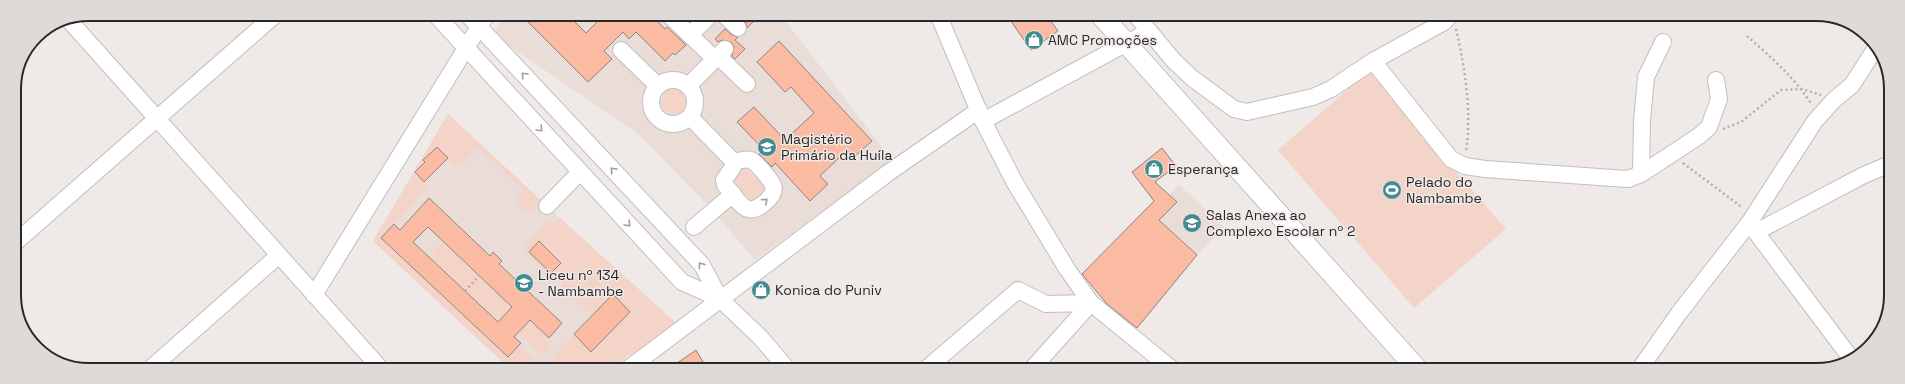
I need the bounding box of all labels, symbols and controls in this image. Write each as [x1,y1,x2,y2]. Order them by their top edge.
shop icon: AMC Promoções [1023,29,1045,51]
place label: AMC Promoções [1048,31,1157,49]
one-way arrow [521,72,529,80]
one-way arrow [535,124,543,132]
place label: Magistério Primário da Huíla [781,130,893,164]
school or university icon: Magistério Primário da Huíla [756,136,778,158]
shop icon: Esperança [1143,158,1165,180]
place label: Esperança [1168,160,1239,178]
one-way arrow [610,167,618,175]
place label: Pelado do Nambambe [1406,173,1482,207]
sports icon: Pelado do Nambambe [1381,179,1403,201]
one-way arrow [760,199,767,206]
place label: Salas Anexa ao Complexo Escolar nº 2 [1206,206,1355,240]
school or university icon: Salas Anexa ao Complexo Escolar nº 2 [1181,212,1203,234]
one-way arrow [624,219,631,227]
one-way arrow [698,262,706,269]
place label: Liceu nº 134 - Nambambe [538,266,623,300]
school or university icon: Liceu nº 134 - Nambambe [513,272,535,294]
shop icon: Konica do Puniv [750,279,772,301]
place label: Konica do Puniv [775,281,882,299]

